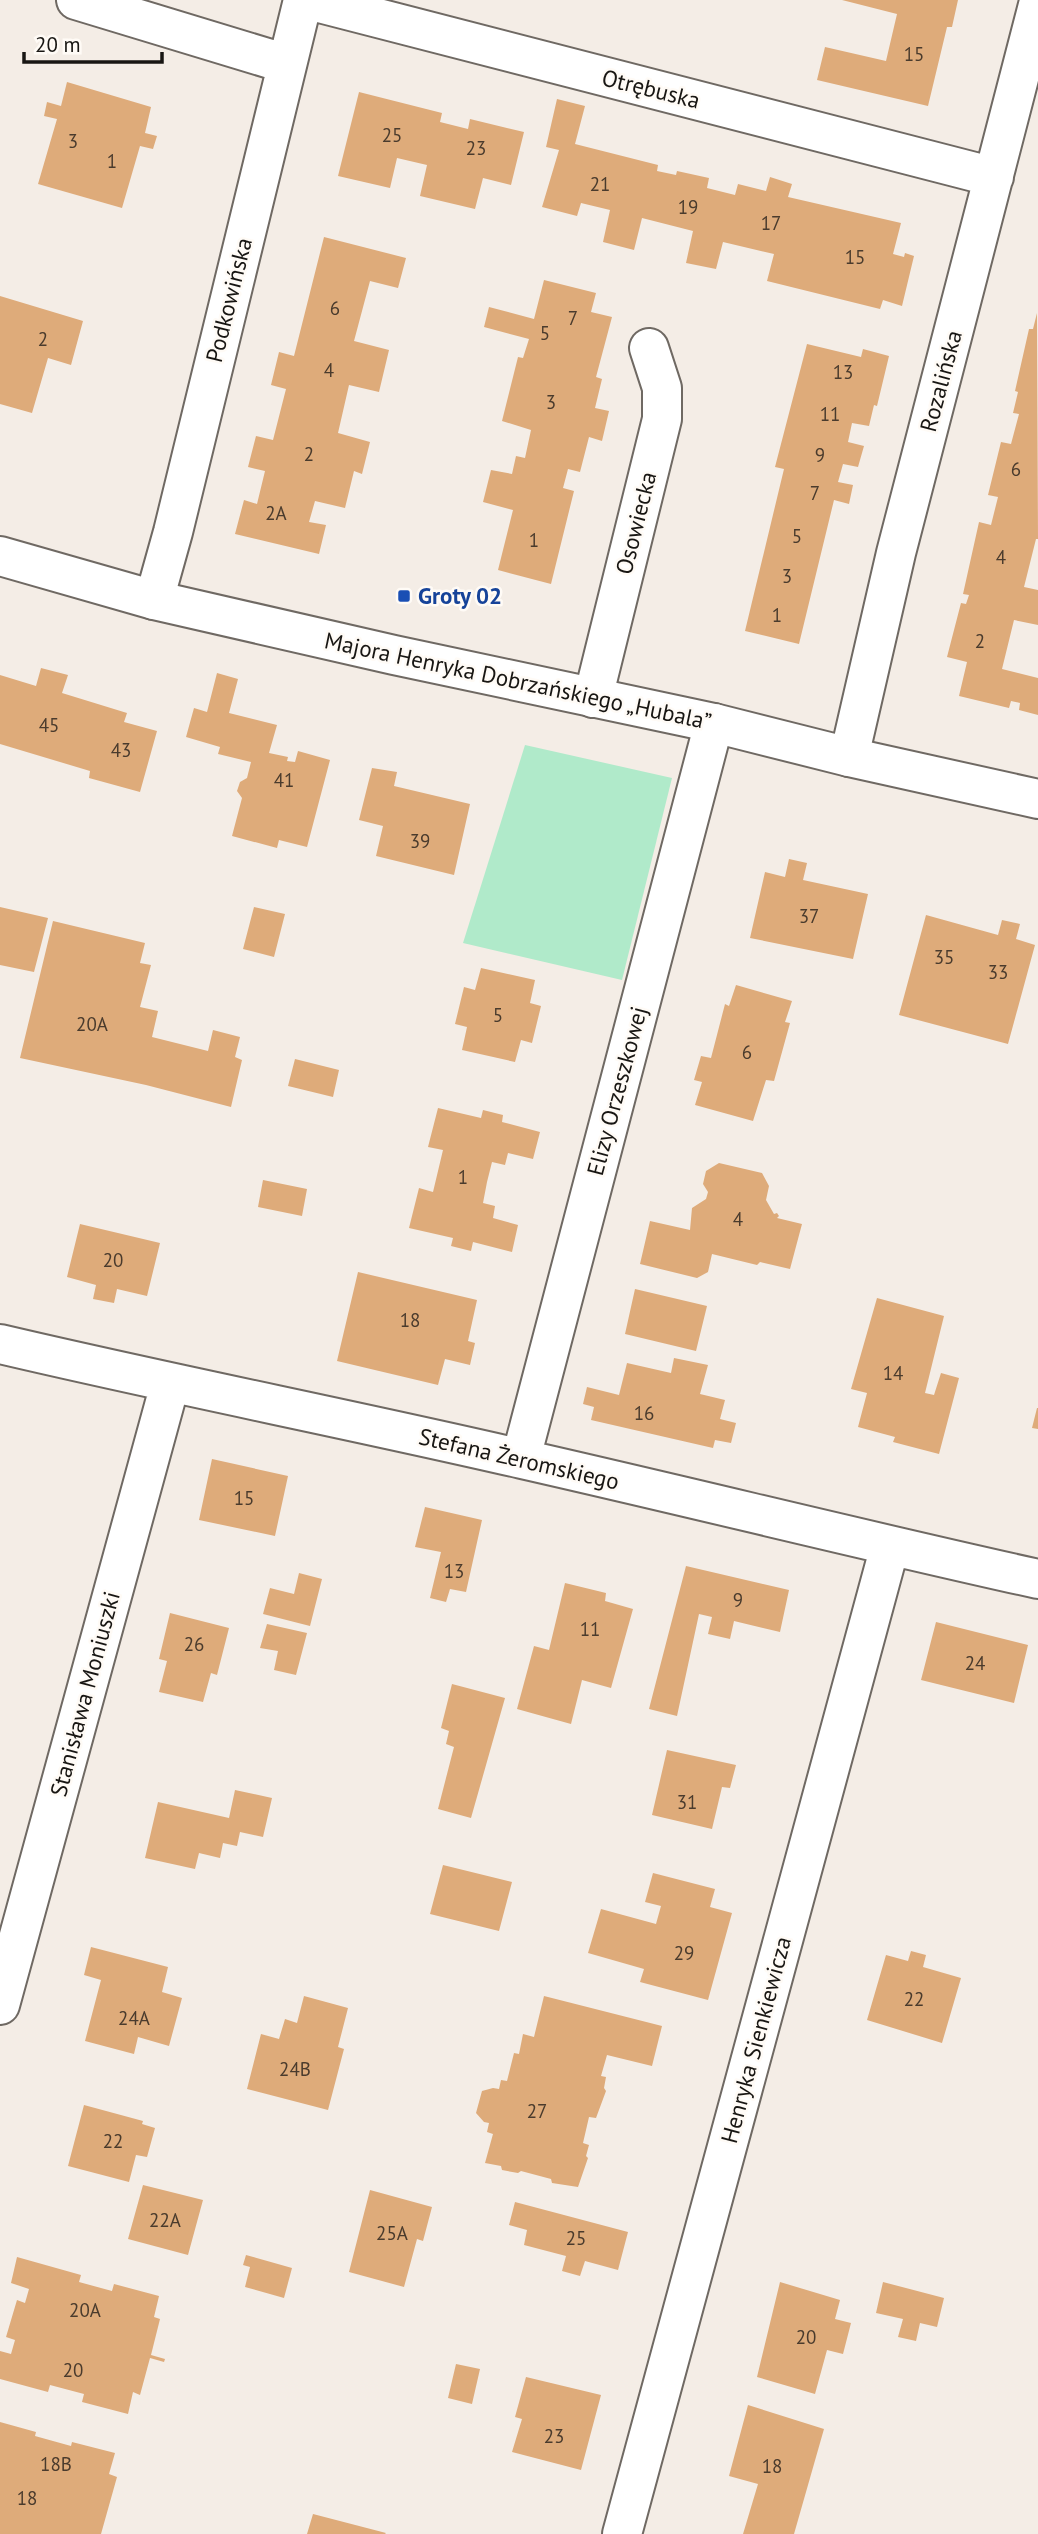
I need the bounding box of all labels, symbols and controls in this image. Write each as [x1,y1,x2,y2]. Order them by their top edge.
scale bar [24,21,163,65]
text: 20 m [35,31,81,58]
house number: 15 [904,42,924,66]
street label: Otrębuska [599,62,703,115]
house number: 25 [382,123,402,147]
house number: 3 [68,129,78,153]
house number: 23 [466,136,486,160]
house number: 1 [107,149,117,173]
house number: 21 [590,172,610,196]
house number: 19 [678,195,698,219]
house number: 17 [761,211,781,235]
street label: Podkowińska [199,235,258,365]
house number: 15 [845,245,865,269]
house number: 6 [330,296,340,320]
house number: 7 [568,306,578,330]
house number: 5 [540,321,550,345]
house number: 2 [38,327,48,351]
street label: Rozalińska [913,327,968,435]
house number: 4 [324,358,334,382]
house number: 13 [833,360,853,384]
house number: 3 [546,390,556,414]
house number: 11 [820,402,840,426]
house number: 2 [304,442,314,466]
house number: 9 [815,443,825,467]
house number: 6 [1011,457,1021,481]
street label: Osowiecka [609,469,662,577]
house number: 7 [810,481,820,505]
house number: 2A [265,501,287,525]
house number: 5 [792,524,802,548]
house number: 1 [529,528,539,552]
house number: 4 [996,545,1006,569]
house number: 3 [782,564,792,588]
place label: Groty 02 [418,581,502,610]
marker: Groty 02 [396,588,412,604]
house number: 1 [772,603,782,627]
street label: Majora Henryka Dobrzańskiego „Hubala” [322,625,714,736]
house number: 2 [975,629,985,653]
house number: 45 [39,713,59,737]
house number: 43 [111,738,131,762]
house number: 41 [274,768,294,792]
house number: 39 [410,829,430,853]
house number: 37 [799,904,819,928]
house number: 35 [934,945,954,969]
house number: 33 [988,960,1008,984]
house number: 5 [493,1003,503,1027]
street label: Elizy Orzeszkowej [580,1003,653,1179]
house number: 20A [76,1012,108,1036]
house number: 6 [742,1040,752,1064]
house number: 1 [458,1165,468,1189]
house number: 4 [733,1207,743,1231]
house number: 20 [103,1248,123,1272]
house number: 18 [400,1308,420,1332]
house number: 14 [883,1361,903,1385]
house number: 16 [634,1401,654,1425]
street label: Stefana Żeromskiego [416,1421,622,1496]
house number: 15 [234,1486,254,1510]
house number: 13 [444,1559,464,1583]
street label: Stanisława Moniuszki [43,1588,126,1800]
house number: 9 [733,1588,743,1612]
house number: 11 [580,1617,600,1641]
house number: 26 [184,1632,204,1656]
house number: 24 [965,1651,985,1675]
house number: 31 [677,1790,697,1814]
street label: Henryka Sienkiewicza [714,1933,797,2146]
house number: 29 [674,1941,694,1965]
house number: 22 [904,1987,924,2011]
house number: 24A [118,2006,150,2030]
house number: 24B [279,2057,311,2081]
house number: 27 [527,2099,547,2123]
house number: 22 [103,2129,123,2153]
house number: 22A [149,2208,181,2232]
house number: 25A [376,2221,408,2245]
house number: 25 [566,2226,586,2250]
house number: 20A [69,2298,101,2322]
house number: 20 [796,2325,816,2349]
house number: 20 [63,2358,83,2382]
house number: 23 [544,2424,564,2448]
house number: 18B [40,2452,72,2476]
house number: 18 [762,2454,782,2478]
house number: 18 [17,2486,37,2510]

